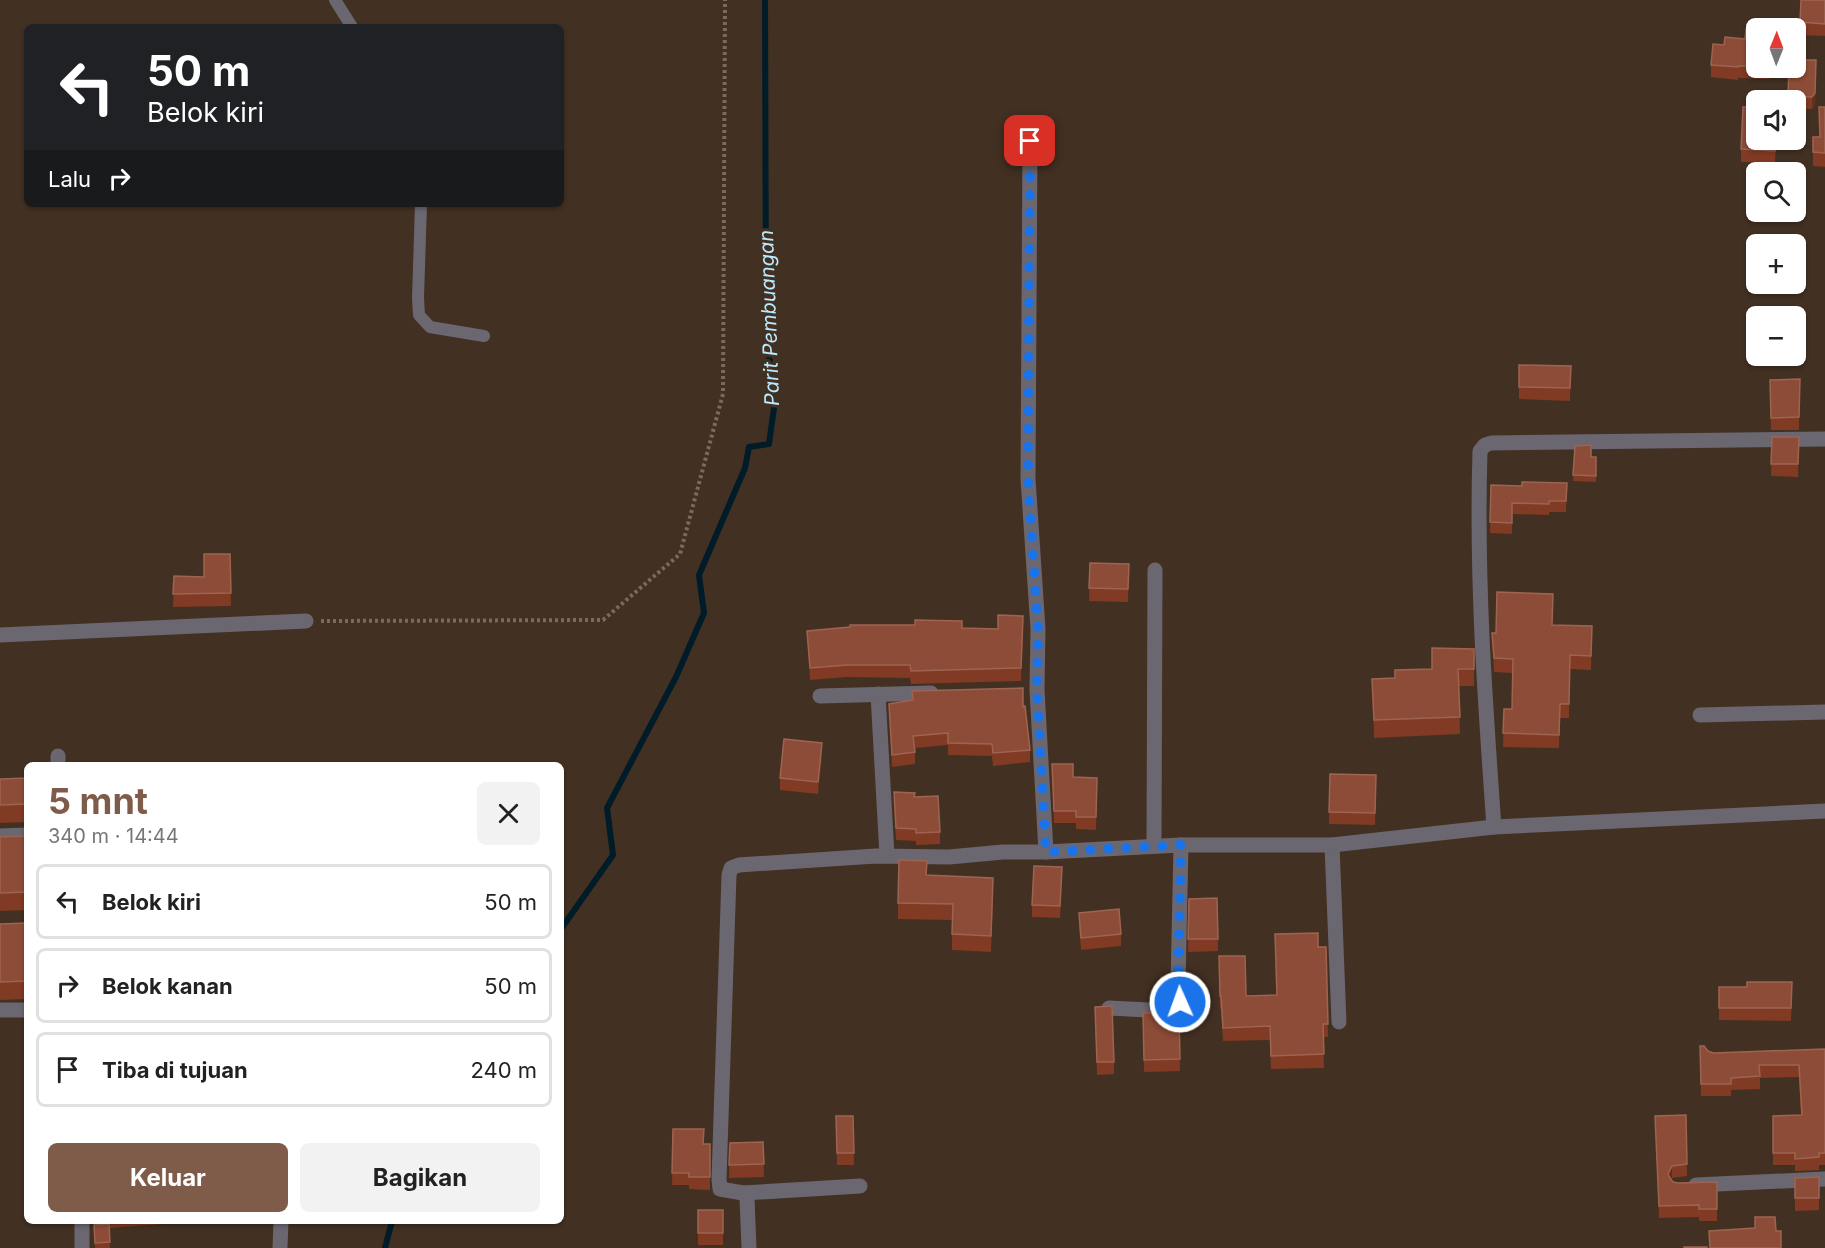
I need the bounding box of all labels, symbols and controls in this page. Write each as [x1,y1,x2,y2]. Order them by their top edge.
north arrow [1746,18,1806,78]
map controls [1746,18,1806,366]
text: 50 m [147,45,250,96]
icon: left [48,48,126,126]
button: sound [1746,90,1806,150]
text: Belok kiri [147,96,264,129]
pin [1004,115,1055,166]
icon: arrive [1013,124,1046,157]
icon: right [103,162,136,195]
button: search [1746,162,1806,222]
text: Lalu [48,166,91,192]
water label: Parit Pembuangan [754,230,784,406]
button: + [1746,234,1806,294]
button: − [1746,306,1806,366]
text: 5 mnt [48,779,148,823]
button: close [477,782,540,845]
text: 340 m · 14:44 [48,824,179,848]
icon: left [51,885,84,918]
text: Belok kiri [102,889,201,915]
text: 50 m [484,889,537,915]
icon: right [51,969,84,1002]
position arrow [1148,970,1212,1034]
text: Belok kanan [102,973,233,999]
text: 50 m [484,973,537,999]
icon: arrive [51,1053,84,1086]
text: Tiba di tujuan [102,1057,248,1083]
text: 240 m [470,1057,537,1083]
button: Keluar [48,1143,288,1212]
button: Bagikan [300,1143,540,1212]

